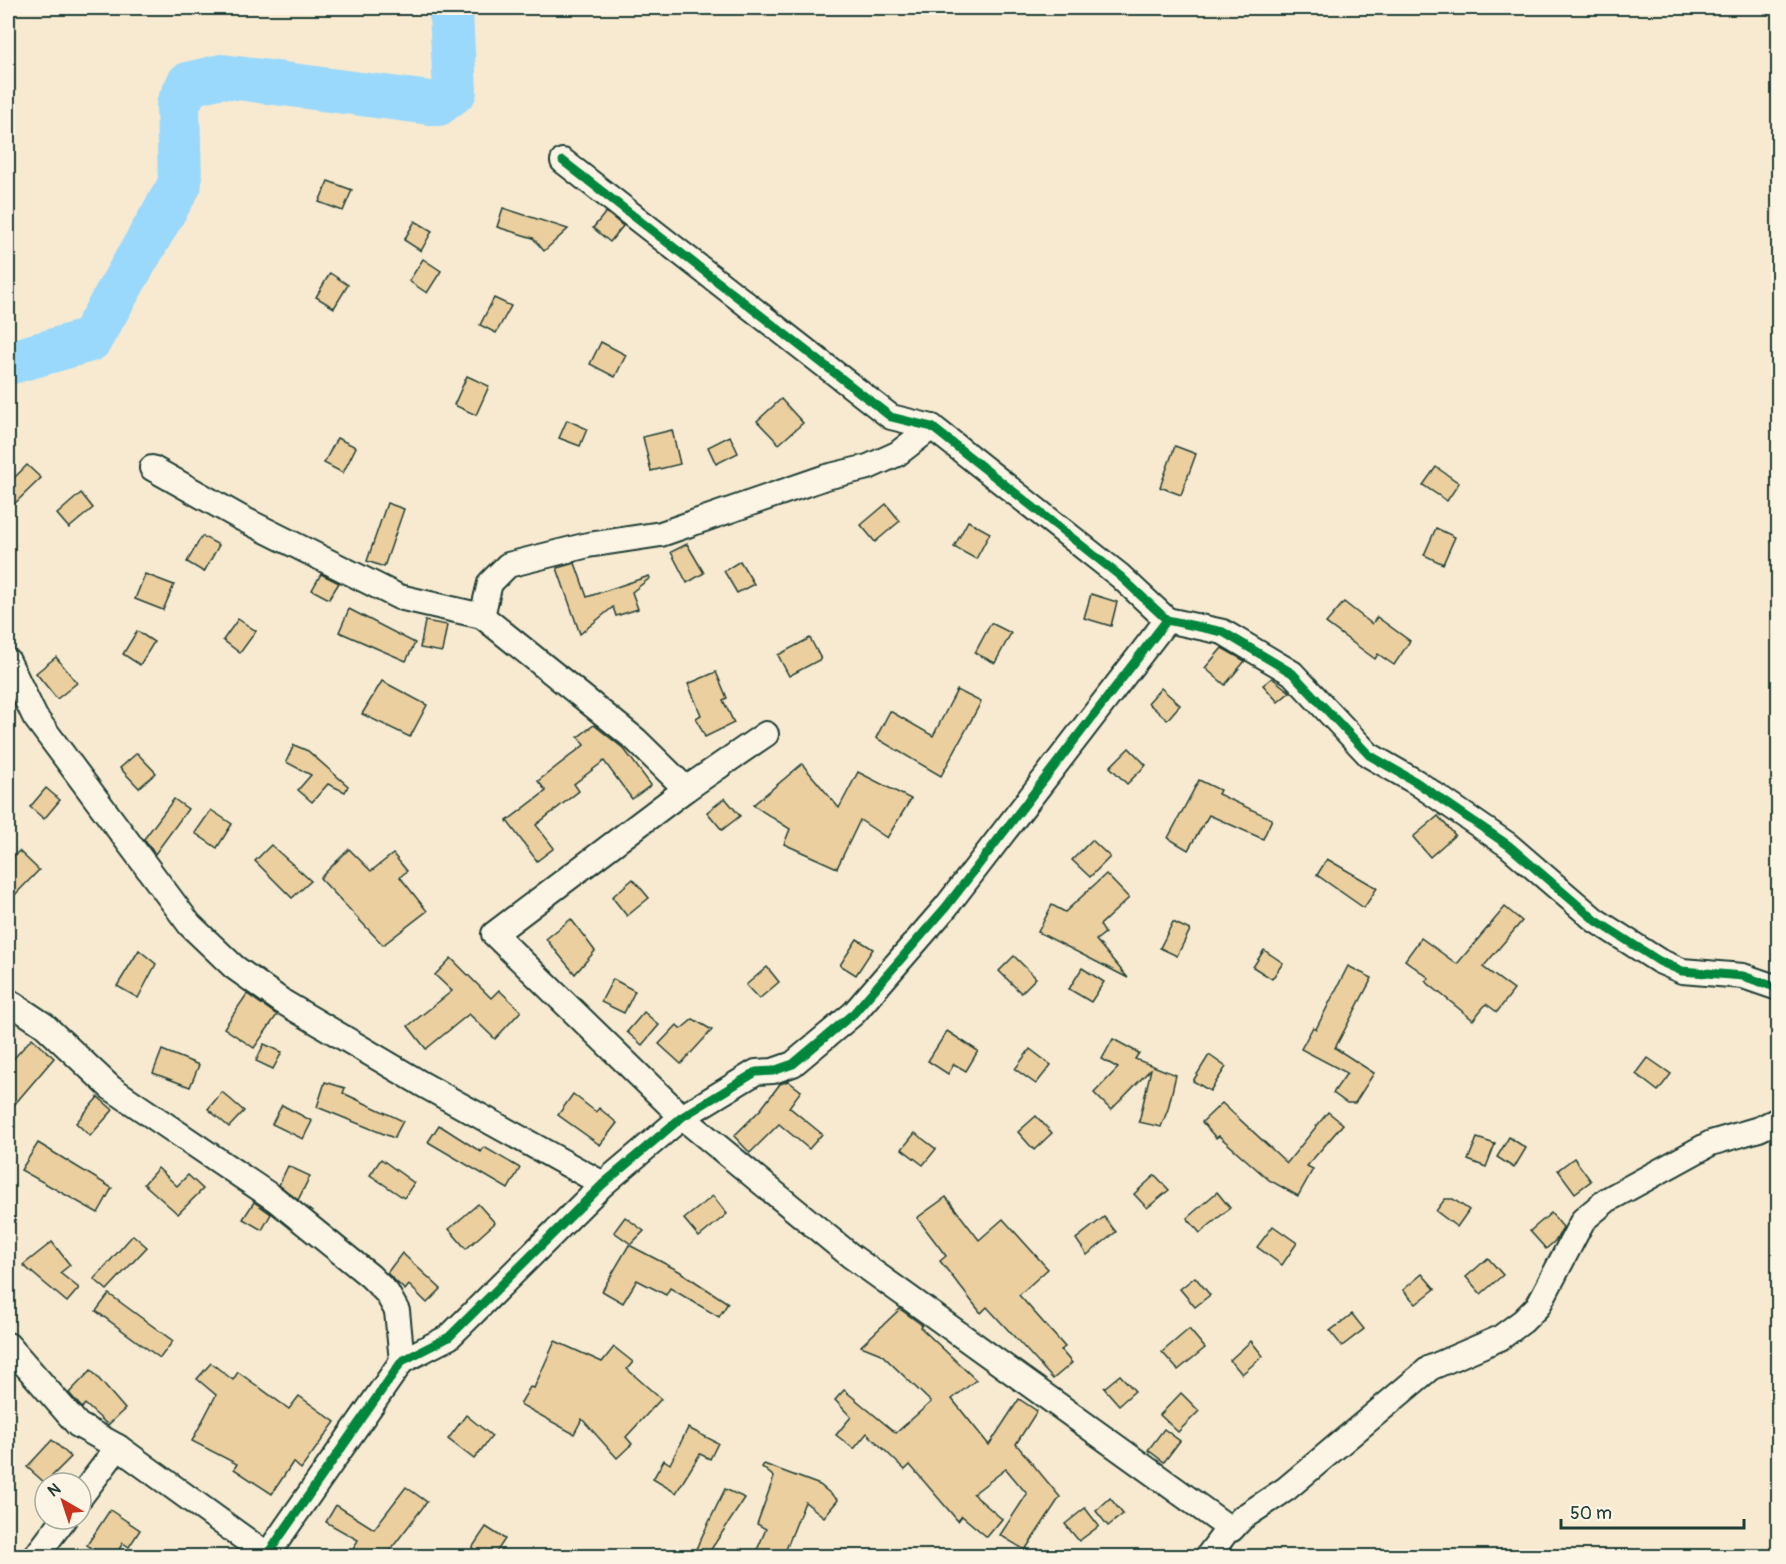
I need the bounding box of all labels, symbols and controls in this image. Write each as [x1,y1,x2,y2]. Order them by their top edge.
north arrow [33,1471,93,1531]
text: N [44,1479,65,1501]
scale bar [1561,1492,1744,1530]
text: 50 m [1570,1502,1612,1525]

